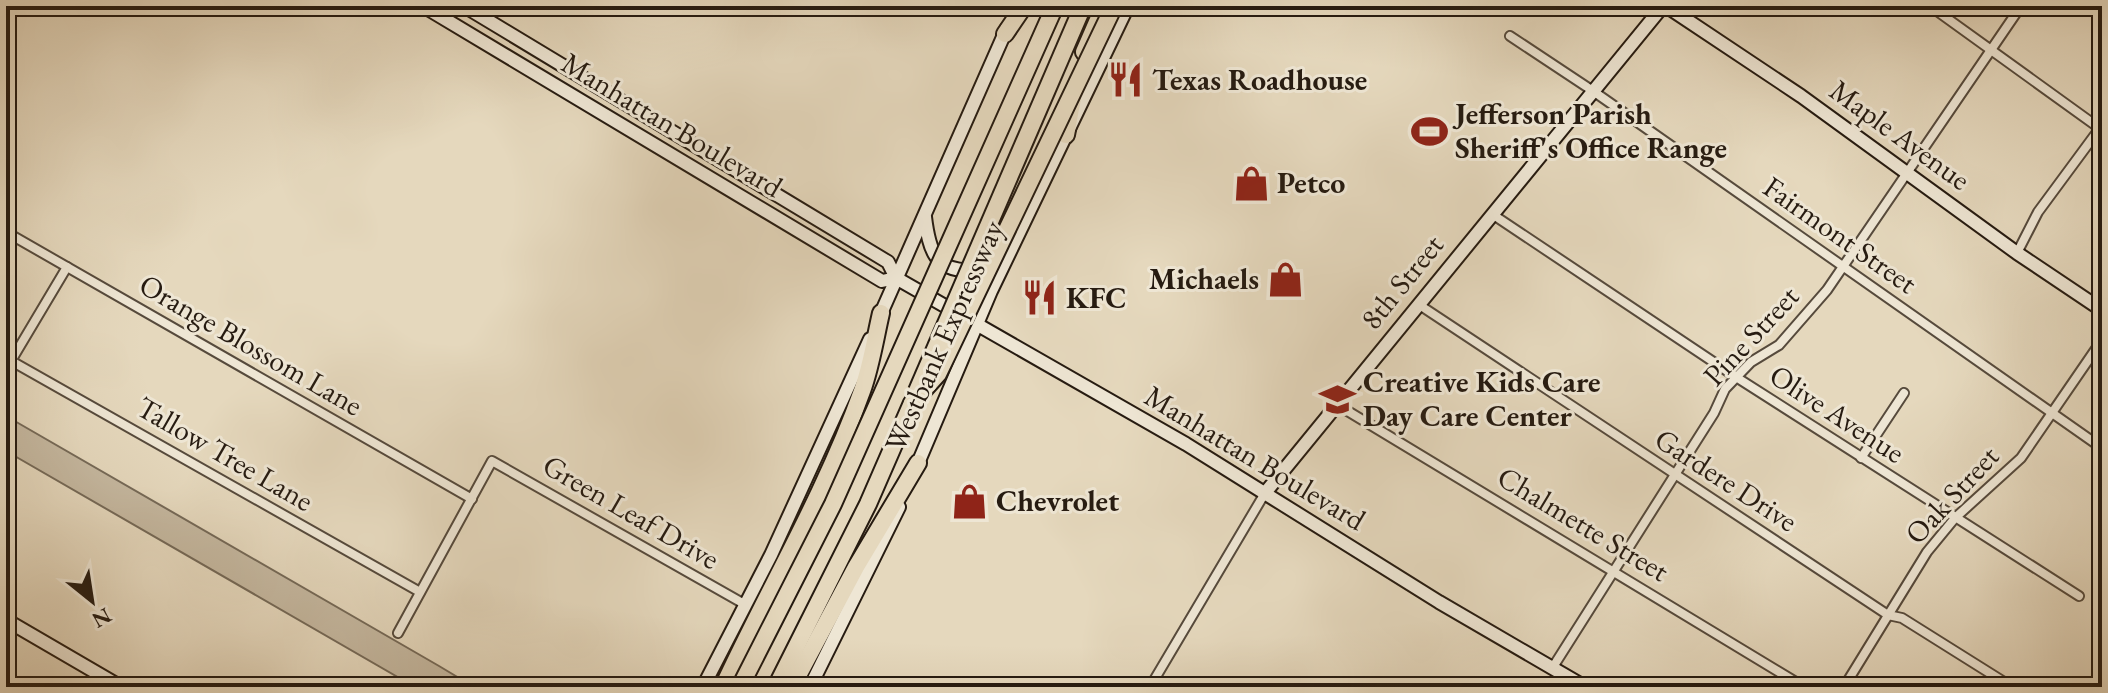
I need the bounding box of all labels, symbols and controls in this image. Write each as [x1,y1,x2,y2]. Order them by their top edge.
street label: Manhattan Boulevard [554,43,791,206]
place label: Texas Roadhouse [1152,60,1367,99]
restaurant icon: Texas Roadhouse [1107,61,1145,99]
street label: Maple Avenue [1822,70,1978,199]
place label: Jefferson Parish Sheriff's Office Range [1452,94,1727,167]
sports icon: Jefferson Parish Sheriff's Office Range [1410,112,1448,150]
place label: Petco [1277,163,1345,202]
shop icon: Petco [1232,164,1270,202]
street label: Fairmont Street [1756,167,1925,302]
street label: Westbank Expressway [875,213,1012,458]
street label: 8th Street [1351,226,1452,337]
place label: Michaels [1149,259,1259,298]
shop icon: Michaels [1266,260,1304,298]
street label: Orange Blossom Lane [132,265,370,424]
street label: Pine Street [1694,277,1807,394]
place label: KFC [1066,278,1127,317]
restaurant icon: KFC [1021,279,1059,317]
street label: Olive Avenue [1762,355,1912,472]
place label: Creative Kids Care Day Care Center [1363,362,1601,435]
street label: Manhattan Boulevard [1137,376,1374,539]
school or university icon: Creative Kids Care Day Care Center [1318,380,1356,418]
street label: Tallow Tree Lane [130,387,321,520]
street label: Gardere Drive [1647,419,1805,540]
street label: Oak Street [1896,437,2007,552]
street label: Green Leaf Drive [536,445,727,578]
street label: Chalmette Street [1490,457,1677,590]
place label: Chevrolet [996,481,1120,520]
shop icon: Chevrolet [951,482,989,520]
north arrow [52,561,132,641]
text: N [87,601,117,635]

